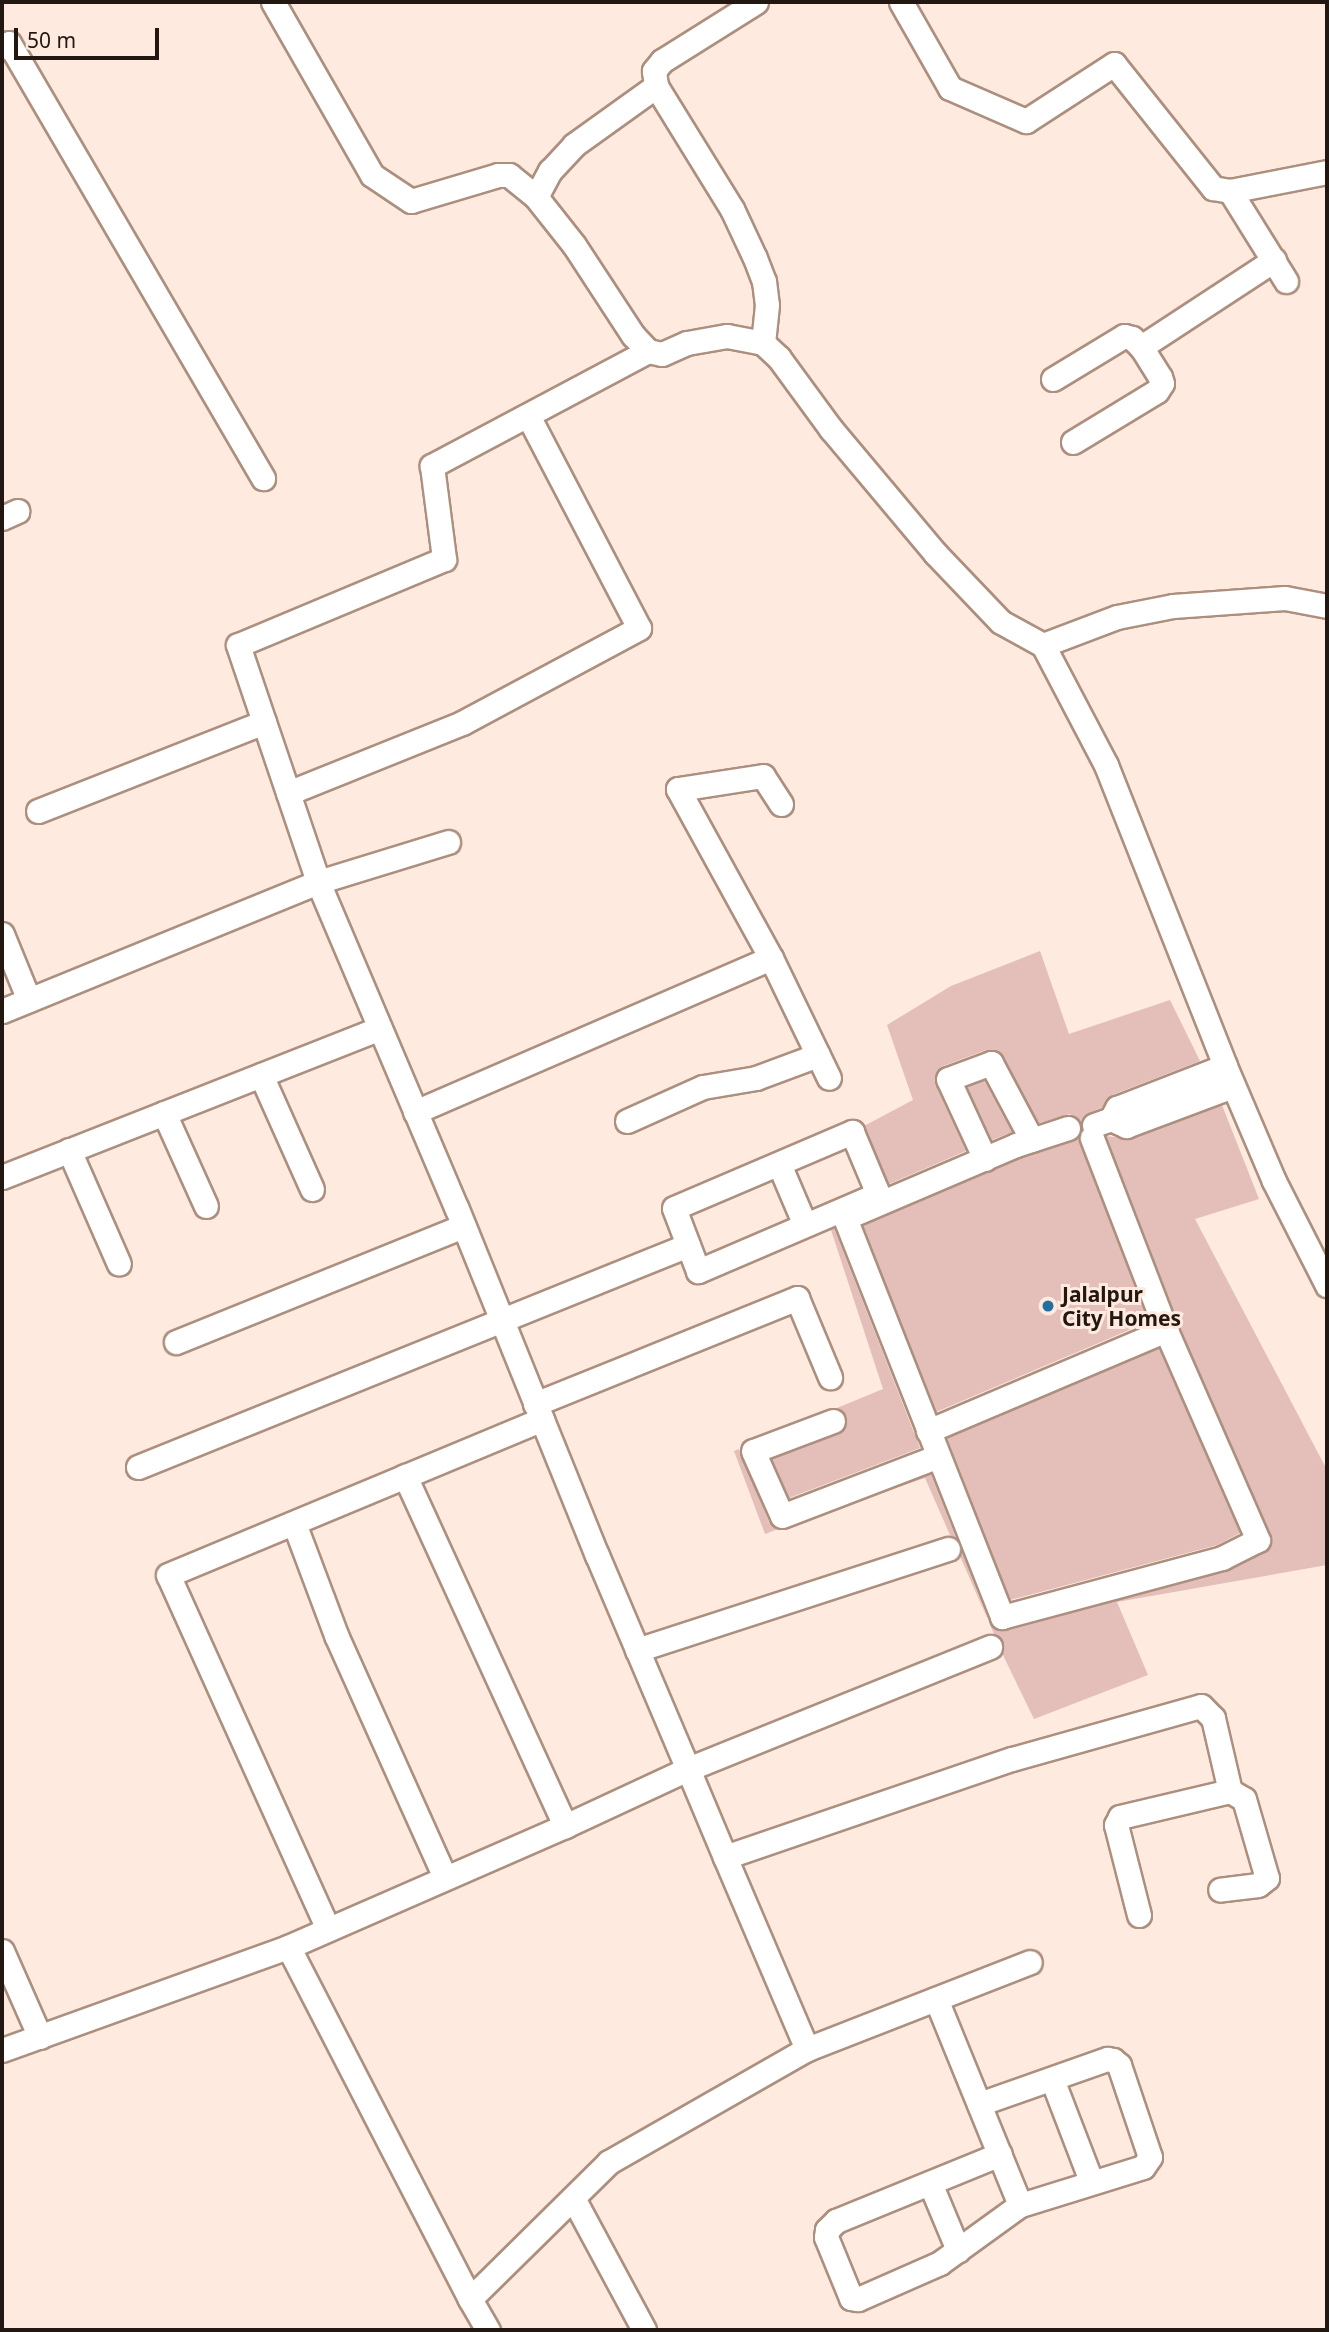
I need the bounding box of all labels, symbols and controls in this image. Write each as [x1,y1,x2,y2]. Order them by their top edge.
scale bar [18,14,163,58]
text: 50 m [27,26,76,54]
place label: Jalalpur City Homes [1062,1281,1181,1331]
marker: Jalalpur City Homes [1040,1298,1056,1314]

